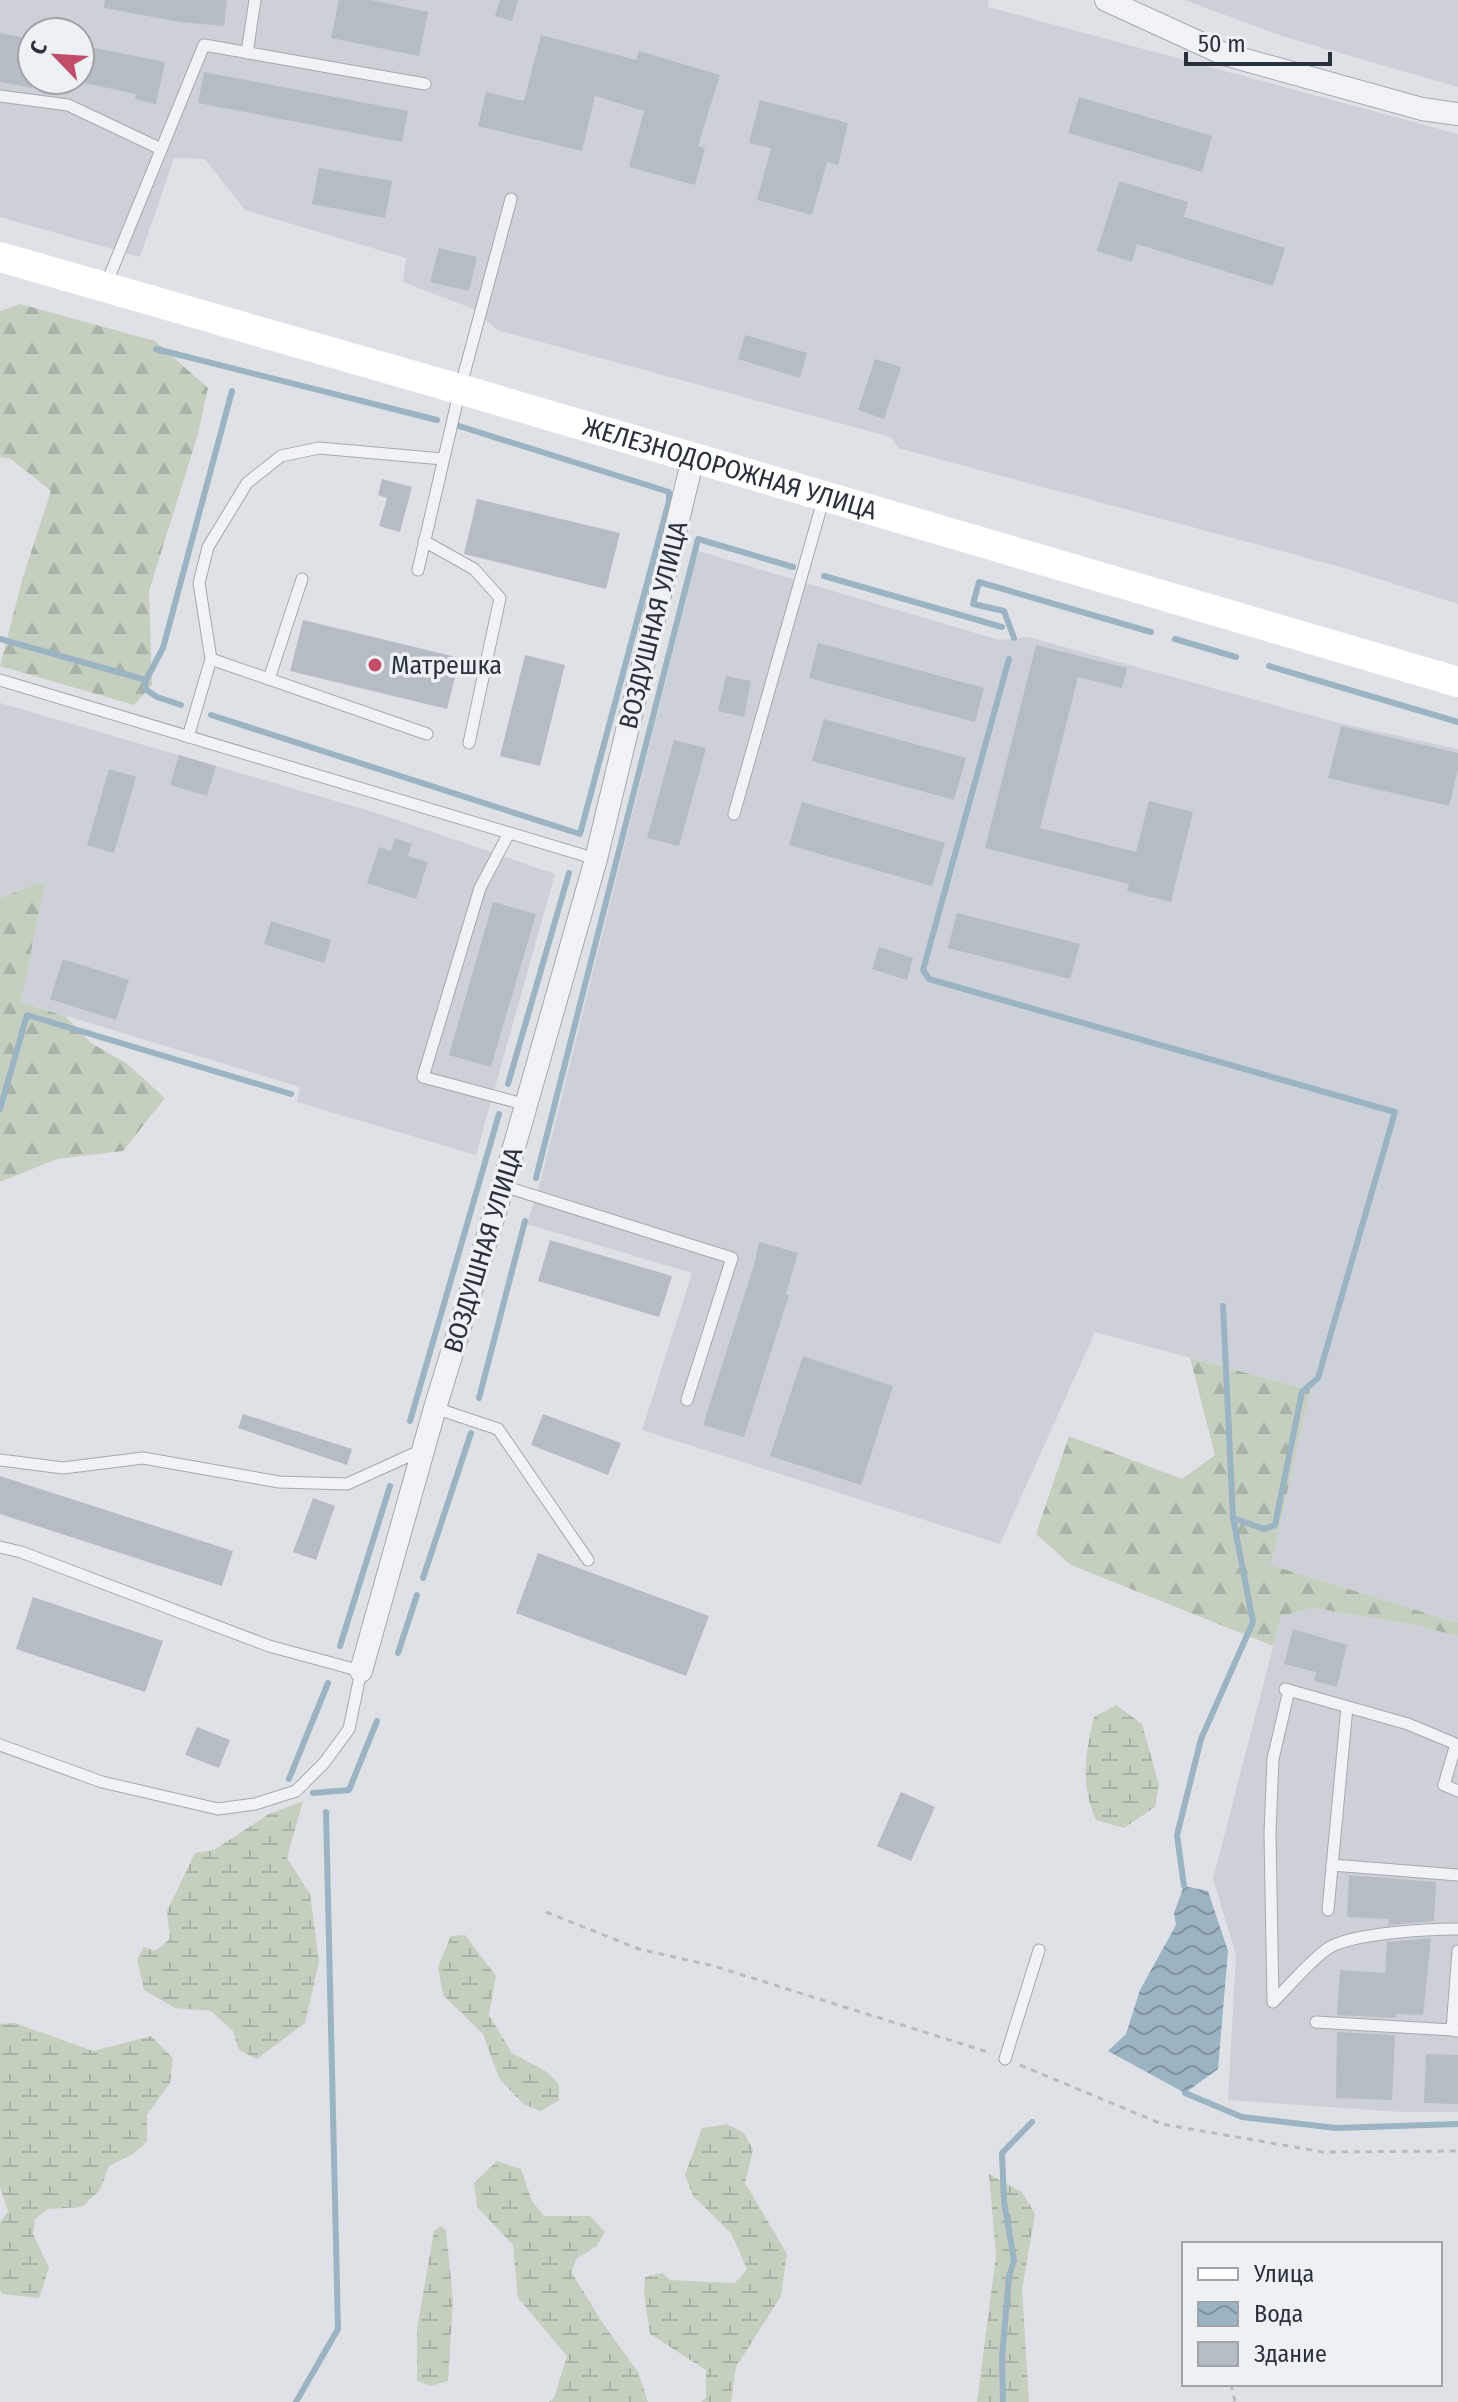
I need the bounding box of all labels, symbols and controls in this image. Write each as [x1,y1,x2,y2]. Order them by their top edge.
north arrow [16,16,96,96]
scale bar [1186,16,1330,66]
text: 50 m [1198,30,1246,58]
text: С [24,36,53,59]
street label: ЖЕЛЕЗНОДОРОЖНАЯ УЛИЦА [579,411,881,527]
street label: ВОЗДУШНАЯ УЛИЦА [613,518,694,732]
place label: Матрешка [391,650,502,681]
marker: Матрешка [366,656,384,674]
street label: ВОЗДУШНАЯ УЛИЦА [437,1143,530,1357]
legend [1182,2242,1442,2386]
text: Улица [1253,2260,1314,2288]
text: Вода [1254,2300,1303,2328]
text: Здание [1254,2340,1327,2368]

